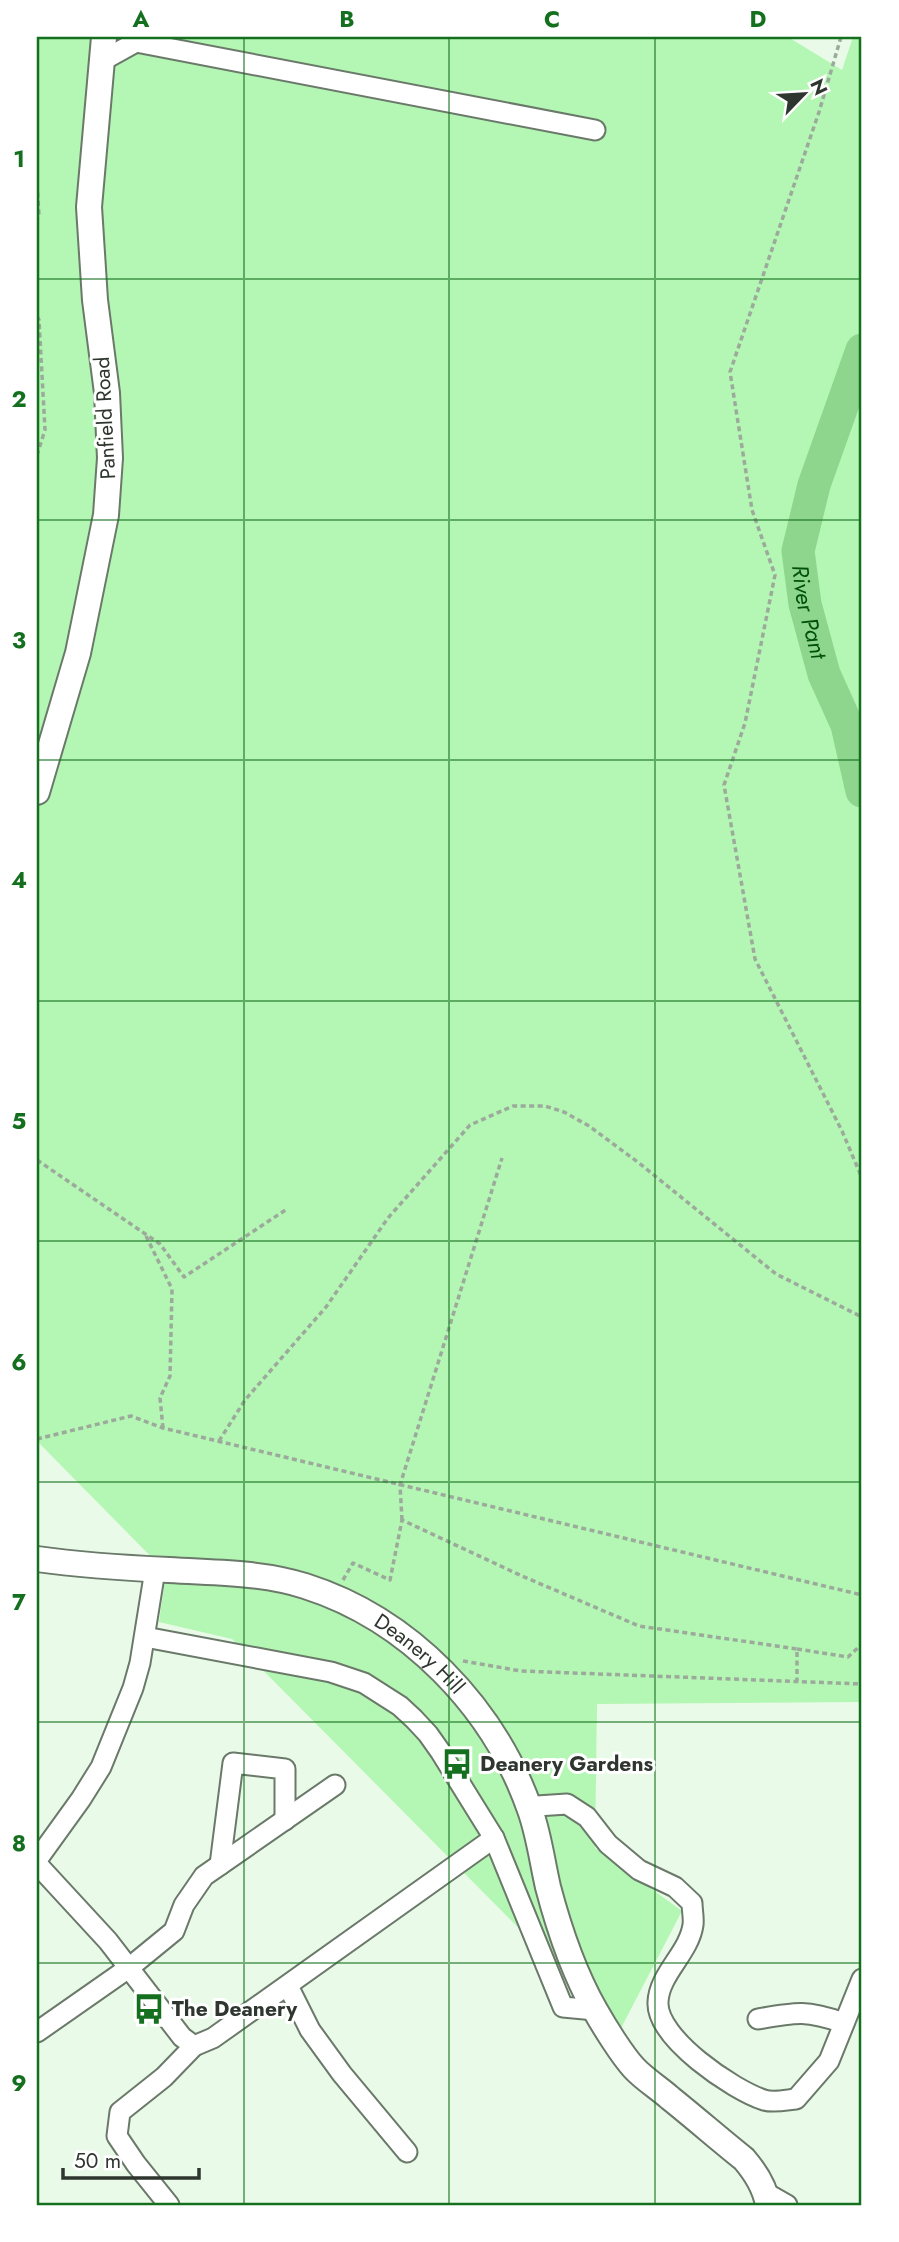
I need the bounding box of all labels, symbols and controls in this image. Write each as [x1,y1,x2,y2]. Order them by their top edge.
text: A [132,2,150,36]
text: B [339,2,355,36]
text: C [544,2,560,36]
text: D [750,2,767,36]
north arrow [769,60,839,130]
text: N [804,74,834,100]
text: 1 [13,142,25,176]
street label: Panfield Road [87,356,123,480]
text: 2 [11,382,27,416]
water label: River Pant [783,563,836,664]
text: 3 [12,623,26,657]
text: 4 [11,863,27,897]
text: 5 [12,1104,26,1138]
text: 6 [11,1345,27,1379]
text: 7 [12,1585,26,1619]
street label: Deanery Hill [368,1606,472,1700]
bus stop icon: Deanery Gardens [440,1747,474,1781]
place label: Deanery Gardens [480,1749,653,1779]
text: 8 [12,1826,26,1860]
bus stop icon: The Deanery [132,1992,166,2026]
place label: The Deanery [172,1994,298,2024]
text: 9 [11,2066,27,2100]
scale bar [63,2137,200,2181]
text: 50 m [74,2146,121,2176]

